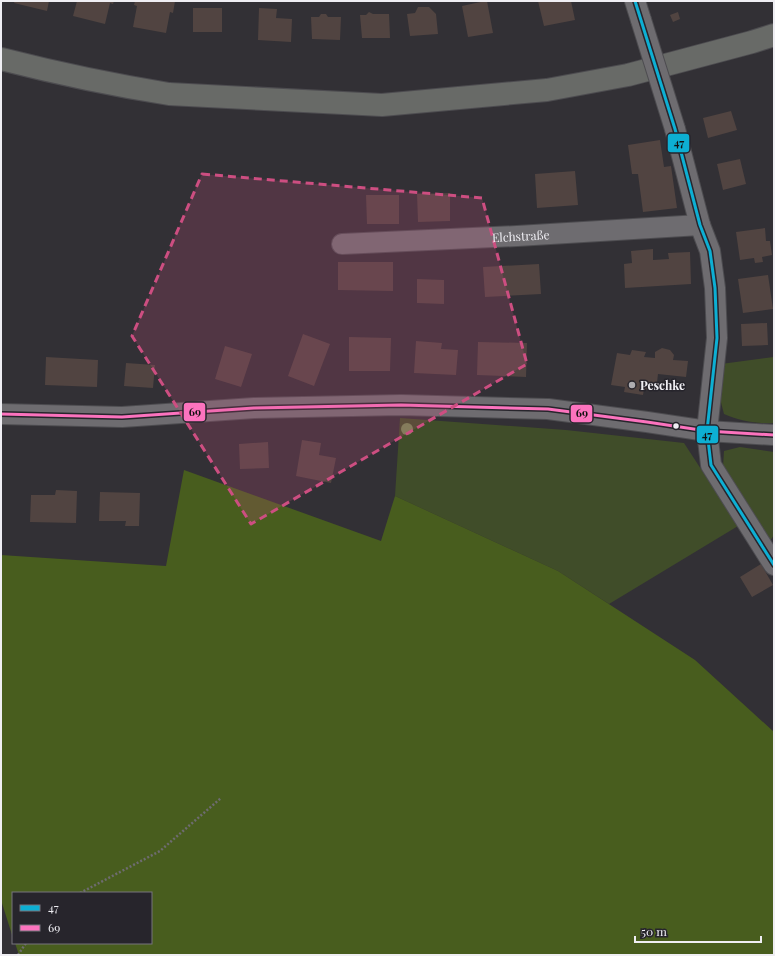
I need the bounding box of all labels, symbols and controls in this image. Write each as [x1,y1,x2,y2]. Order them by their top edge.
line badge: 47 [667,133,690,153]
text: 47 [674,135,684,150]
street label: Elchstraße [492,226,550,245]
place label: Peschke [640,377,685,393]
marker: Peschke [627,380,637,390]
line badge: 69 [183,402,206,422]
text: 69 [189,404,201,419]
line badge: 69 [570,404,593,423]
text: 69 [576,405,588,420]
unlabelled marker [671,421,681,431]
line badge: 47 [696,425,719,444]
text: 47 [702,427,712,442]
legend [12,892,152,944]
text: 47 [48,899,59,915]
scale bar [635,918,761,944]
text: 69 [48,919,60,935]
text: 50 m [641,923,667,939]

